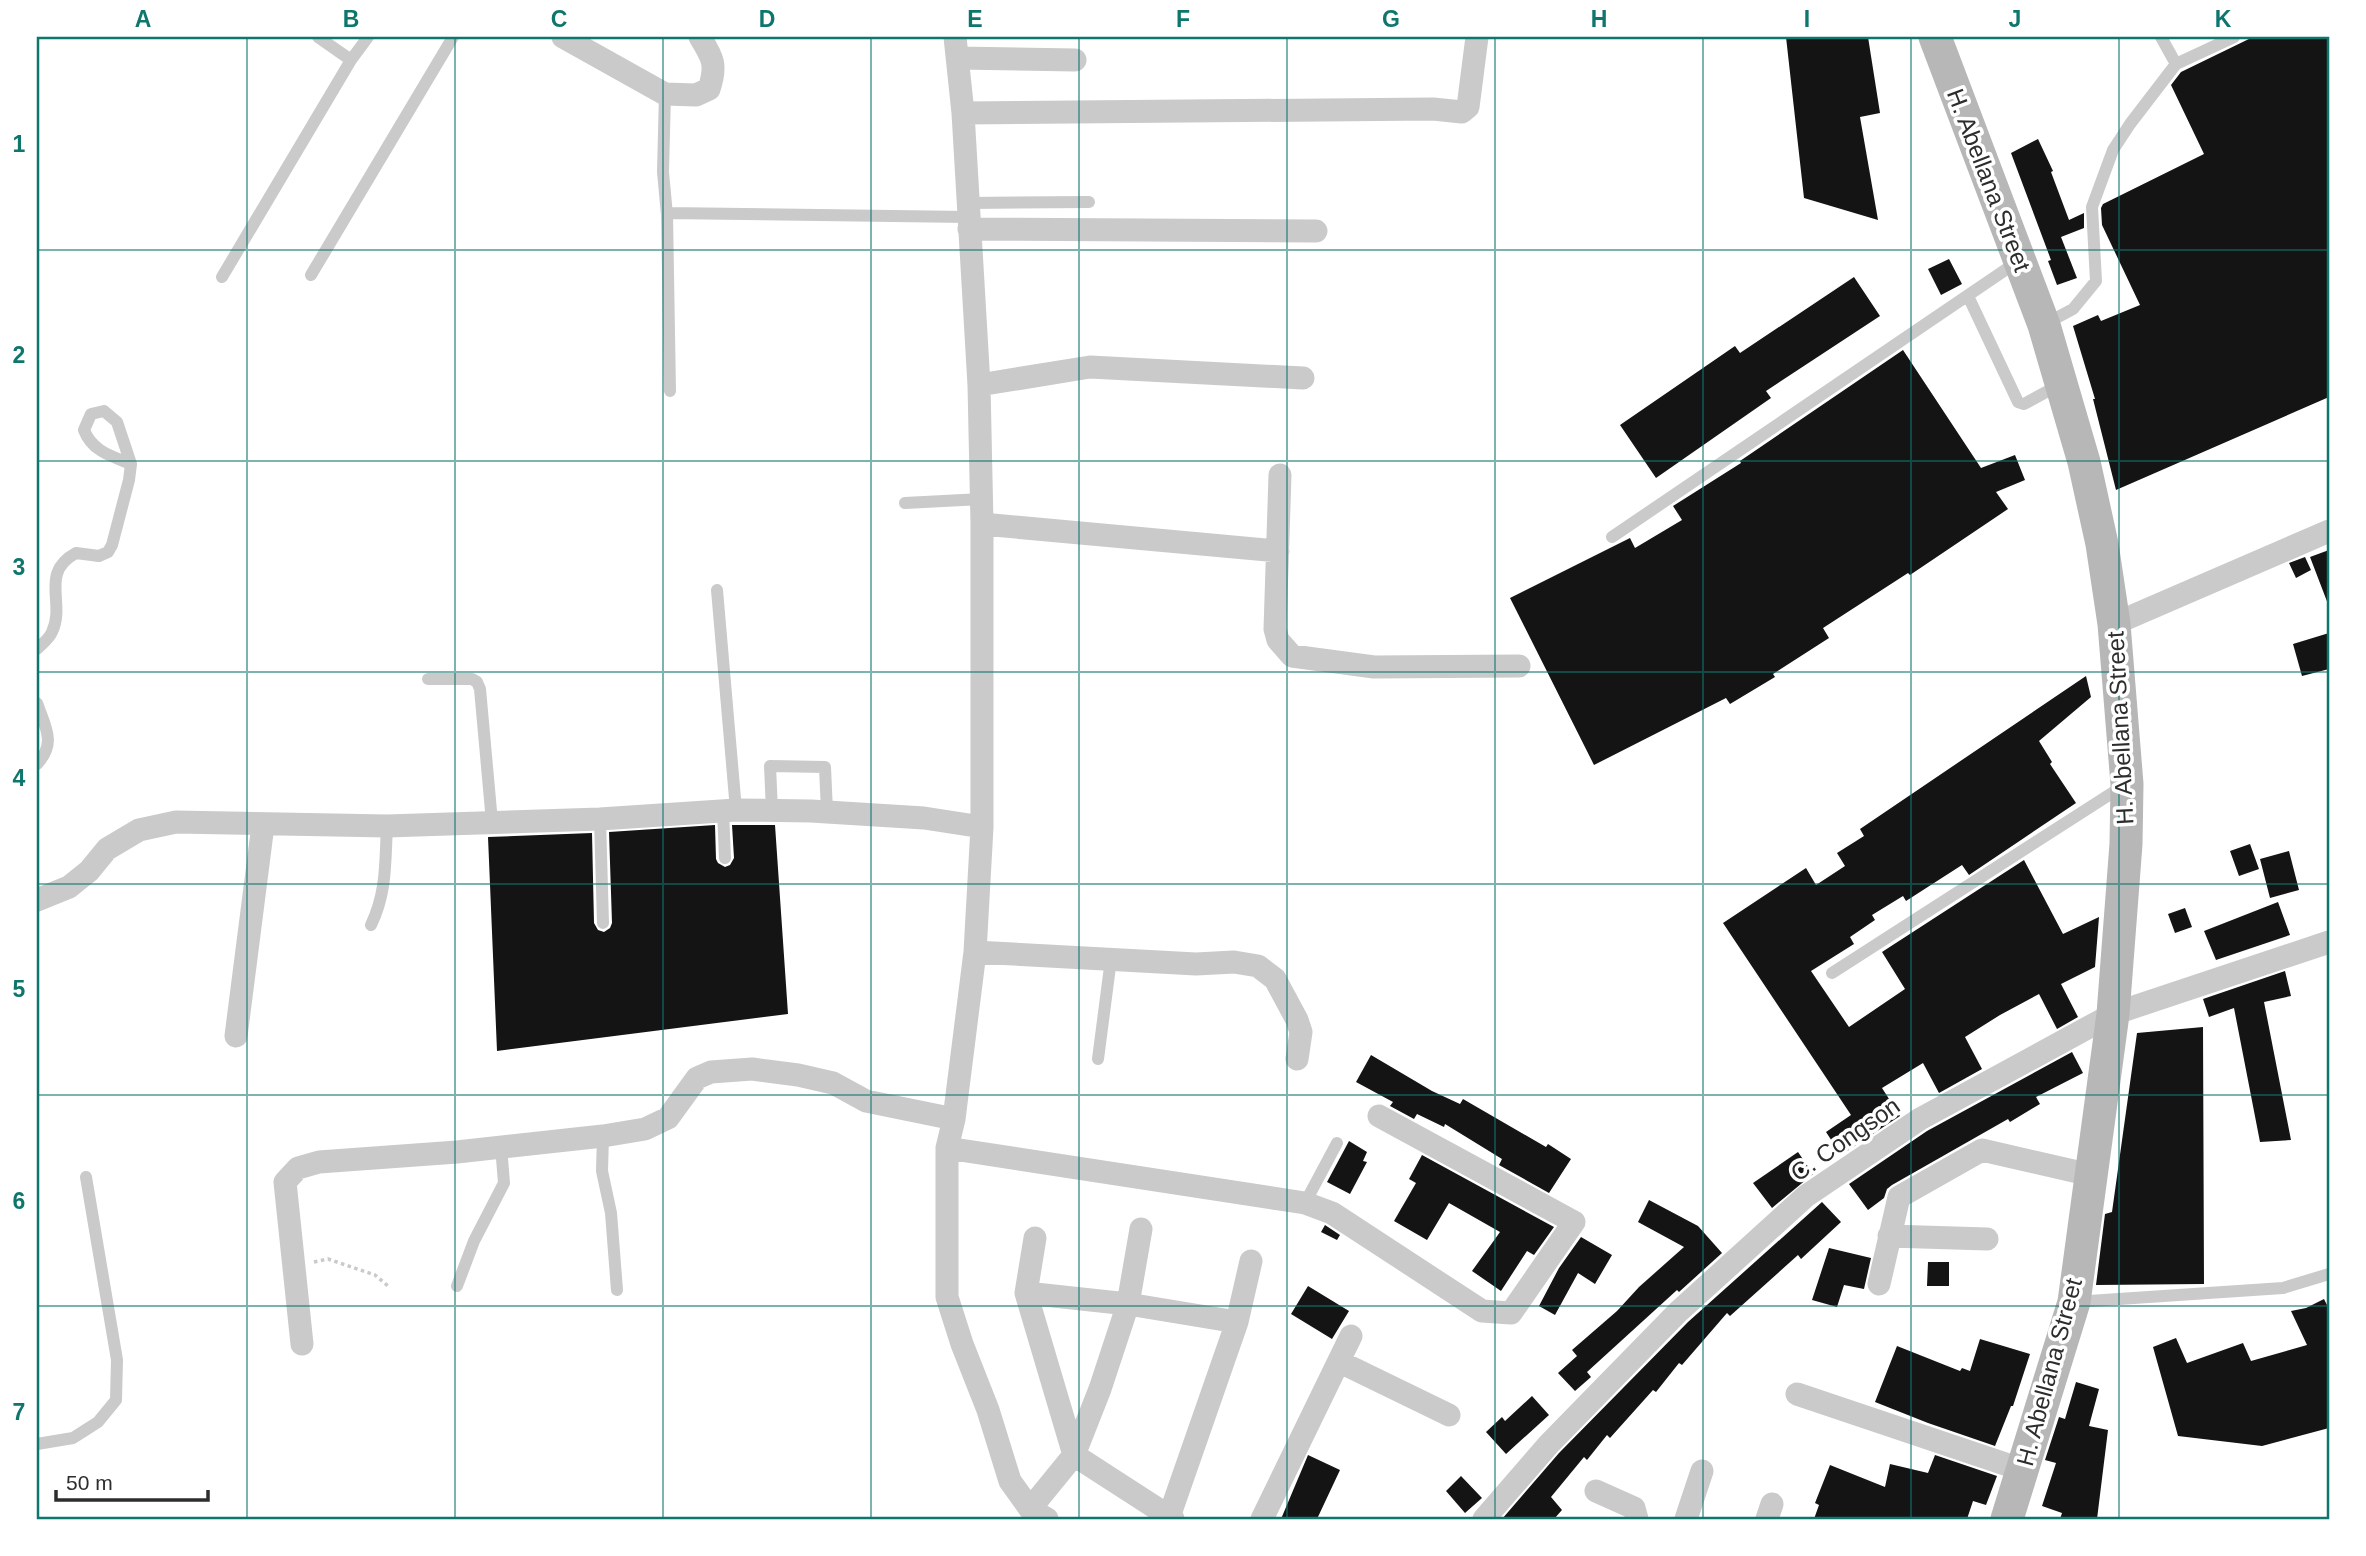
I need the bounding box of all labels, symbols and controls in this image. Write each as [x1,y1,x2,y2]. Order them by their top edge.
text: A [135,6,151,32]
text: B [343,6,359,32]
text: C [551,6,567,32]
text: D [759,6,775,32]
text: E [967,6,983,32]
text: F [1176,6,1190,32]
text: G [1382,6,1400,32]
text: H [1591,6,1607,32]
text: I [1804,6,1810,32]
text: J [2009,6,2021,32]
text: K [2215,6,2232,32]
street label: H. Abellana Street [1942,85,2036,275]
text: 1 [13,131,26,157]
text: 2 [13,342,25,368]
text: 3 [13,554,25,580]
street label: H. Abellana Street [2101,630,2139,825]
text: 4 [13,765,26,791]
text: 5 [13,976,26,1002]
street label: C. Congson [1785,1092,1905,1186]
text: 6 [13,1188,25,1214]
street label: H. Abellana Street [2011,1275,2087,1469]
text: 7 [13,1399,25,1425]
scale bar [56,1458,208,1502]
text: 50 m [66,1471,113,1494]

